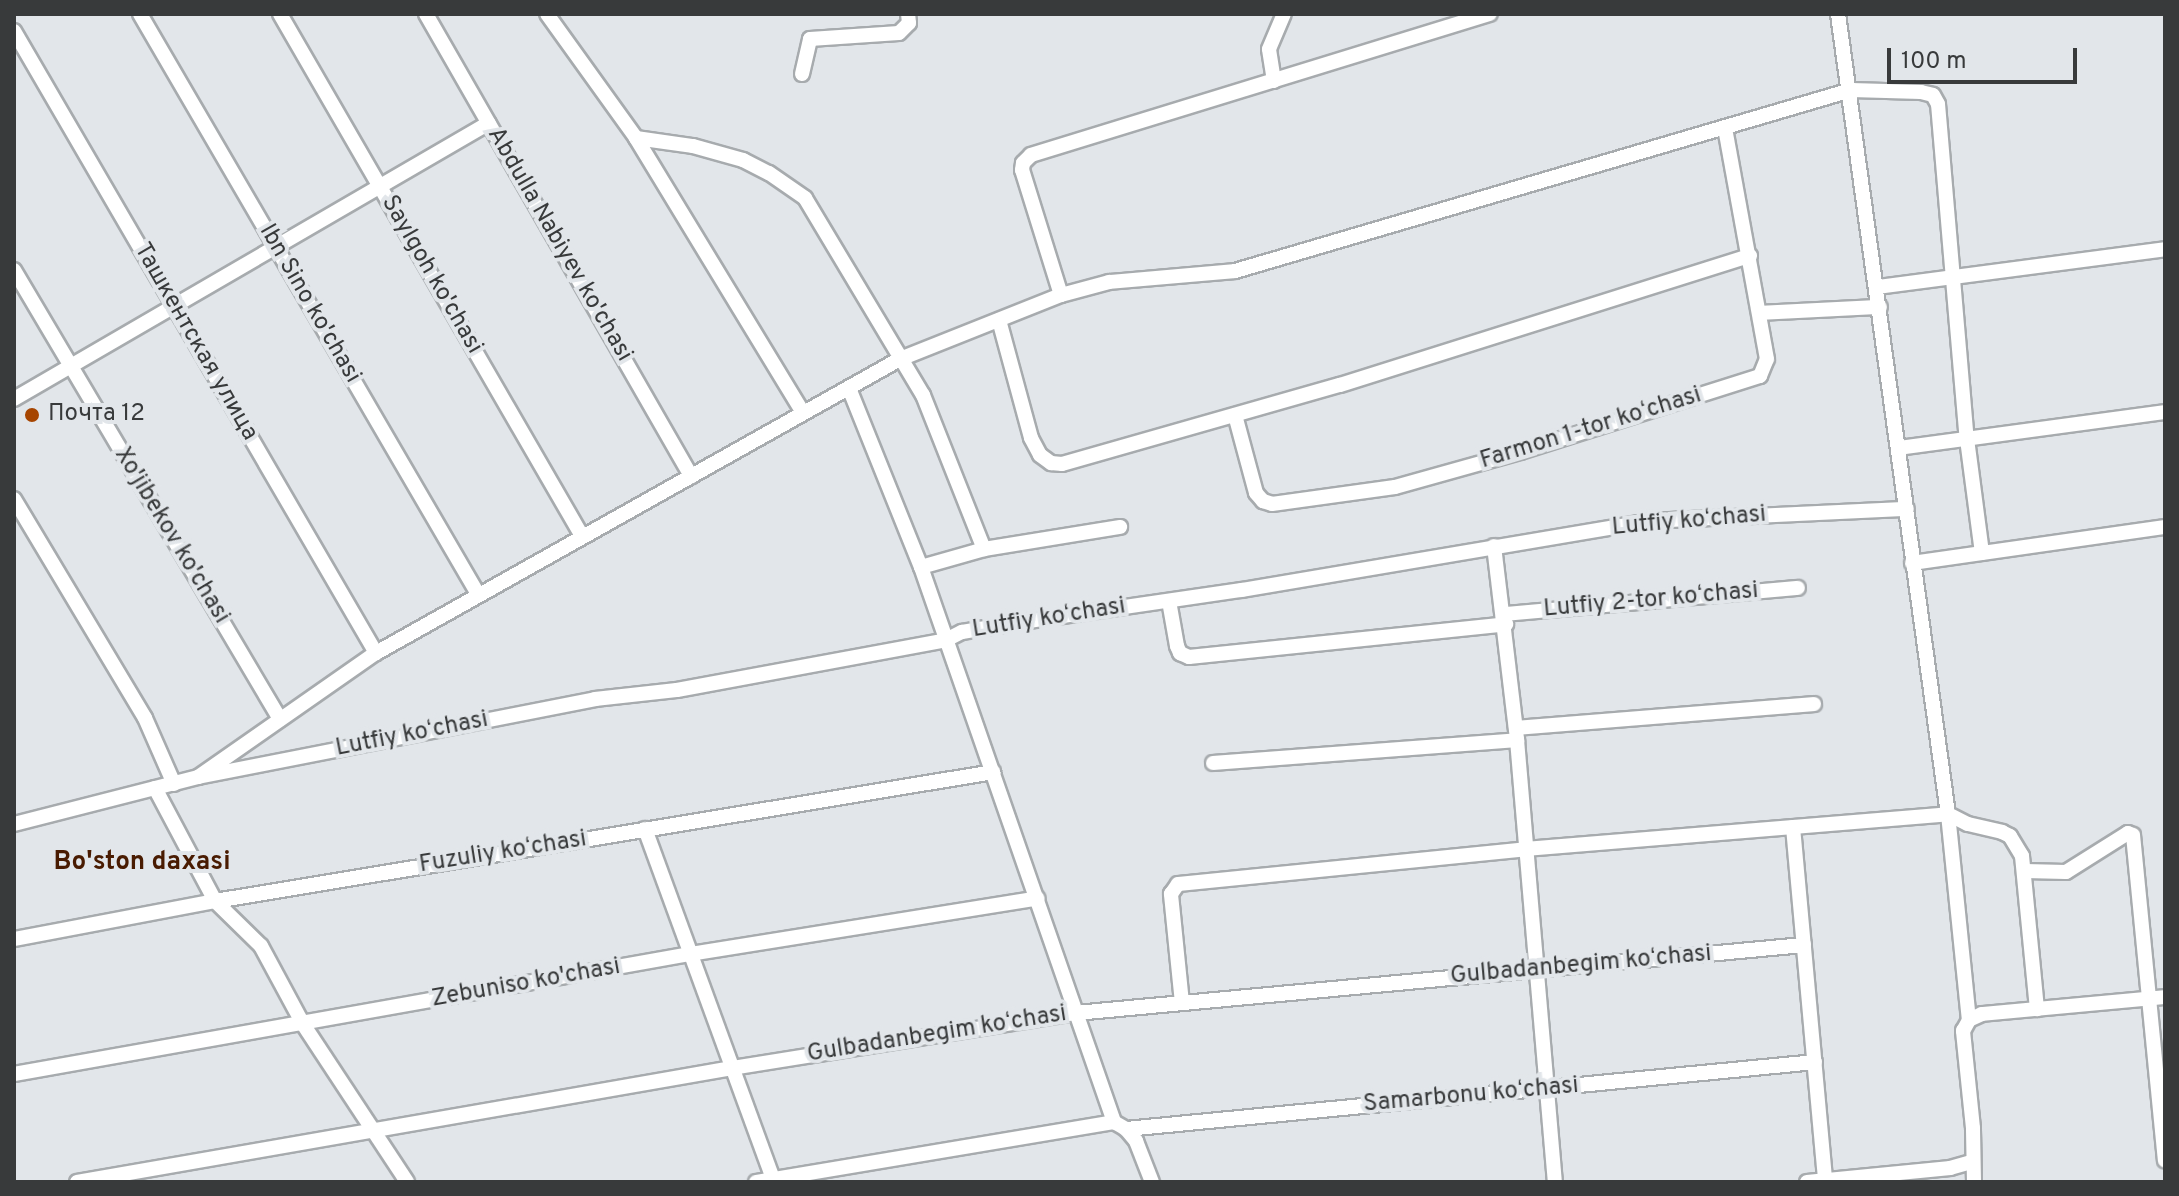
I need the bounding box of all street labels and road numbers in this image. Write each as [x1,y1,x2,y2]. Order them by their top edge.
street label: Abdulla Nabiyev ko'chasi [480,123,638,367]
street label: Saylgoh ko'chasi [374,191,488,359]
street label: Ibn Sino ko'chasi [252,219,366,389]
street label: Ташкентская улица [127,238,263,446]
street label: Farmon 1-tor koʻchasi [1477,382,1705,476]
street label: Xo'jibekov ko'chasi [107,443,235,629]
street label: Lutfiy koʻchasi [1611,501,1767,543]
street label: Lutfiy 2-tor koʻchasi [1542,577,1760,625]
street label: Lutfiy koʻchasi [970,593,1128,645]
street label: Lutfiy koʻchasi [333,706,491,764]
street label: Fuzuliy koʻchasi [417,826,589,880]
street label: Gulbadanbegim koʻchasi [1449,940,1713,992]
street label: Zebuniso ko'chasi [429,953,623,1015]
street label: Gulbadanbegim koʻchasi [805,1000,1069,1070]
street label: Samarbonu koʻchasi [1362,1072,1580,1120]

